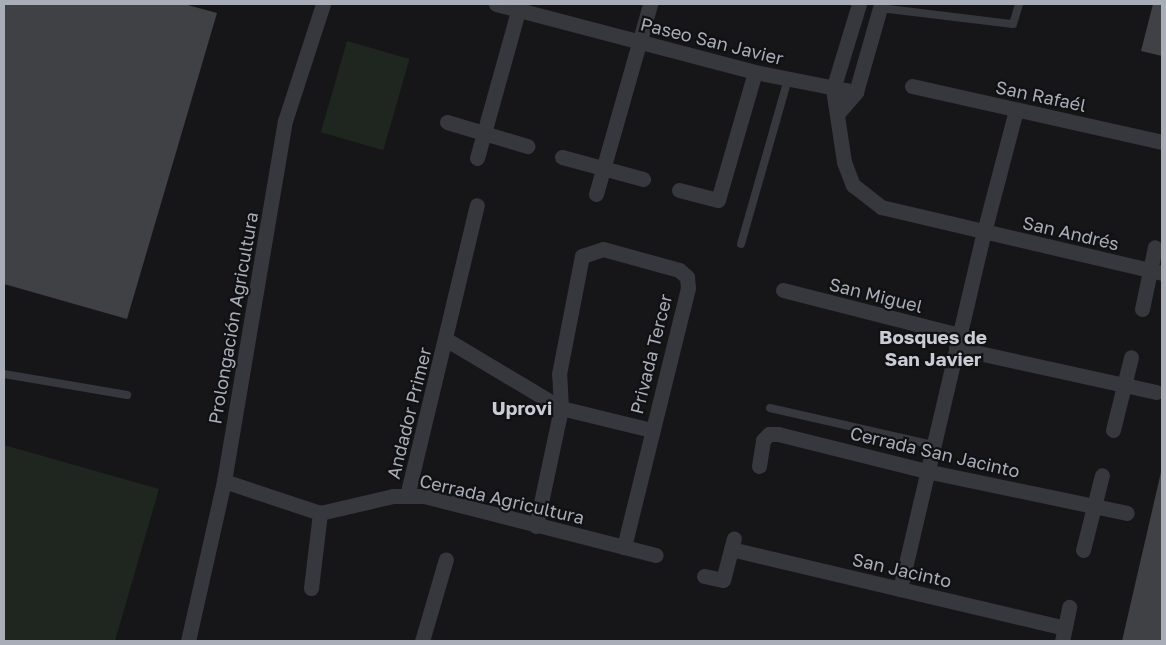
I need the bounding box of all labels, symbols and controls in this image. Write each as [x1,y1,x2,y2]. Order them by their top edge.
street label: Paseo San Javier [638,13,786,69]
street label: San Rafaél [994,76,1088,116]
street label: Prolongación Agricultura [204,210,262,426]
street label: San Andrés [1021,211,1121,255]
street label: San Miguel [827,273,925,317]
street label: Privada Tercer [626,292,676,416]
district label: Bosques de San Javier [879,326,987,370]
street label: Andador Primer [382,345,436,481]
district label: Uprovi [492,397,552,419]
street label: Cerrada San Jacinto [848,422,1022,482]
street label: Cerrada Agricultura [418,470,586,528]
street label: San Jacinto [850,548,954,592]

